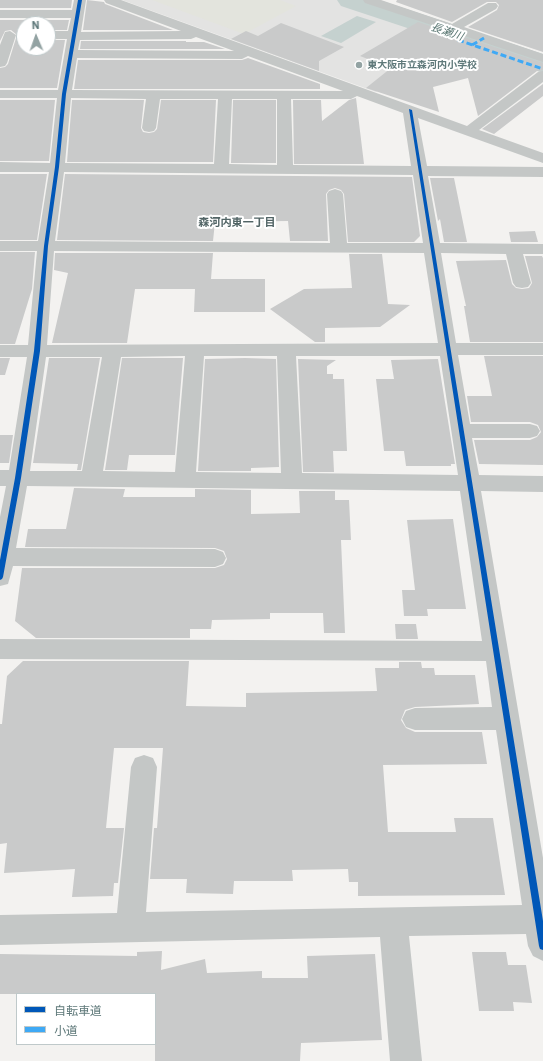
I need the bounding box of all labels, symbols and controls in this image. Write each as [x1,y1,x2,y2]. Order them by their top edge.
north arrow [16,16,56,56]
text: N [31,18,40,32]
water label: 長瀬川 [429,20,465,44]
place label: 東大阪市立森河内小学校 [367,59,477,71]
marker: 東大阪市立森河内小学校 [354,60,364,70]
district label: 森河内東一丁目 [199,216,275,230]
legend [16,993,156,1045]
text: 自転車道 [54,1003,102,1018]
text: 小道 [54,1023,78,1038]

